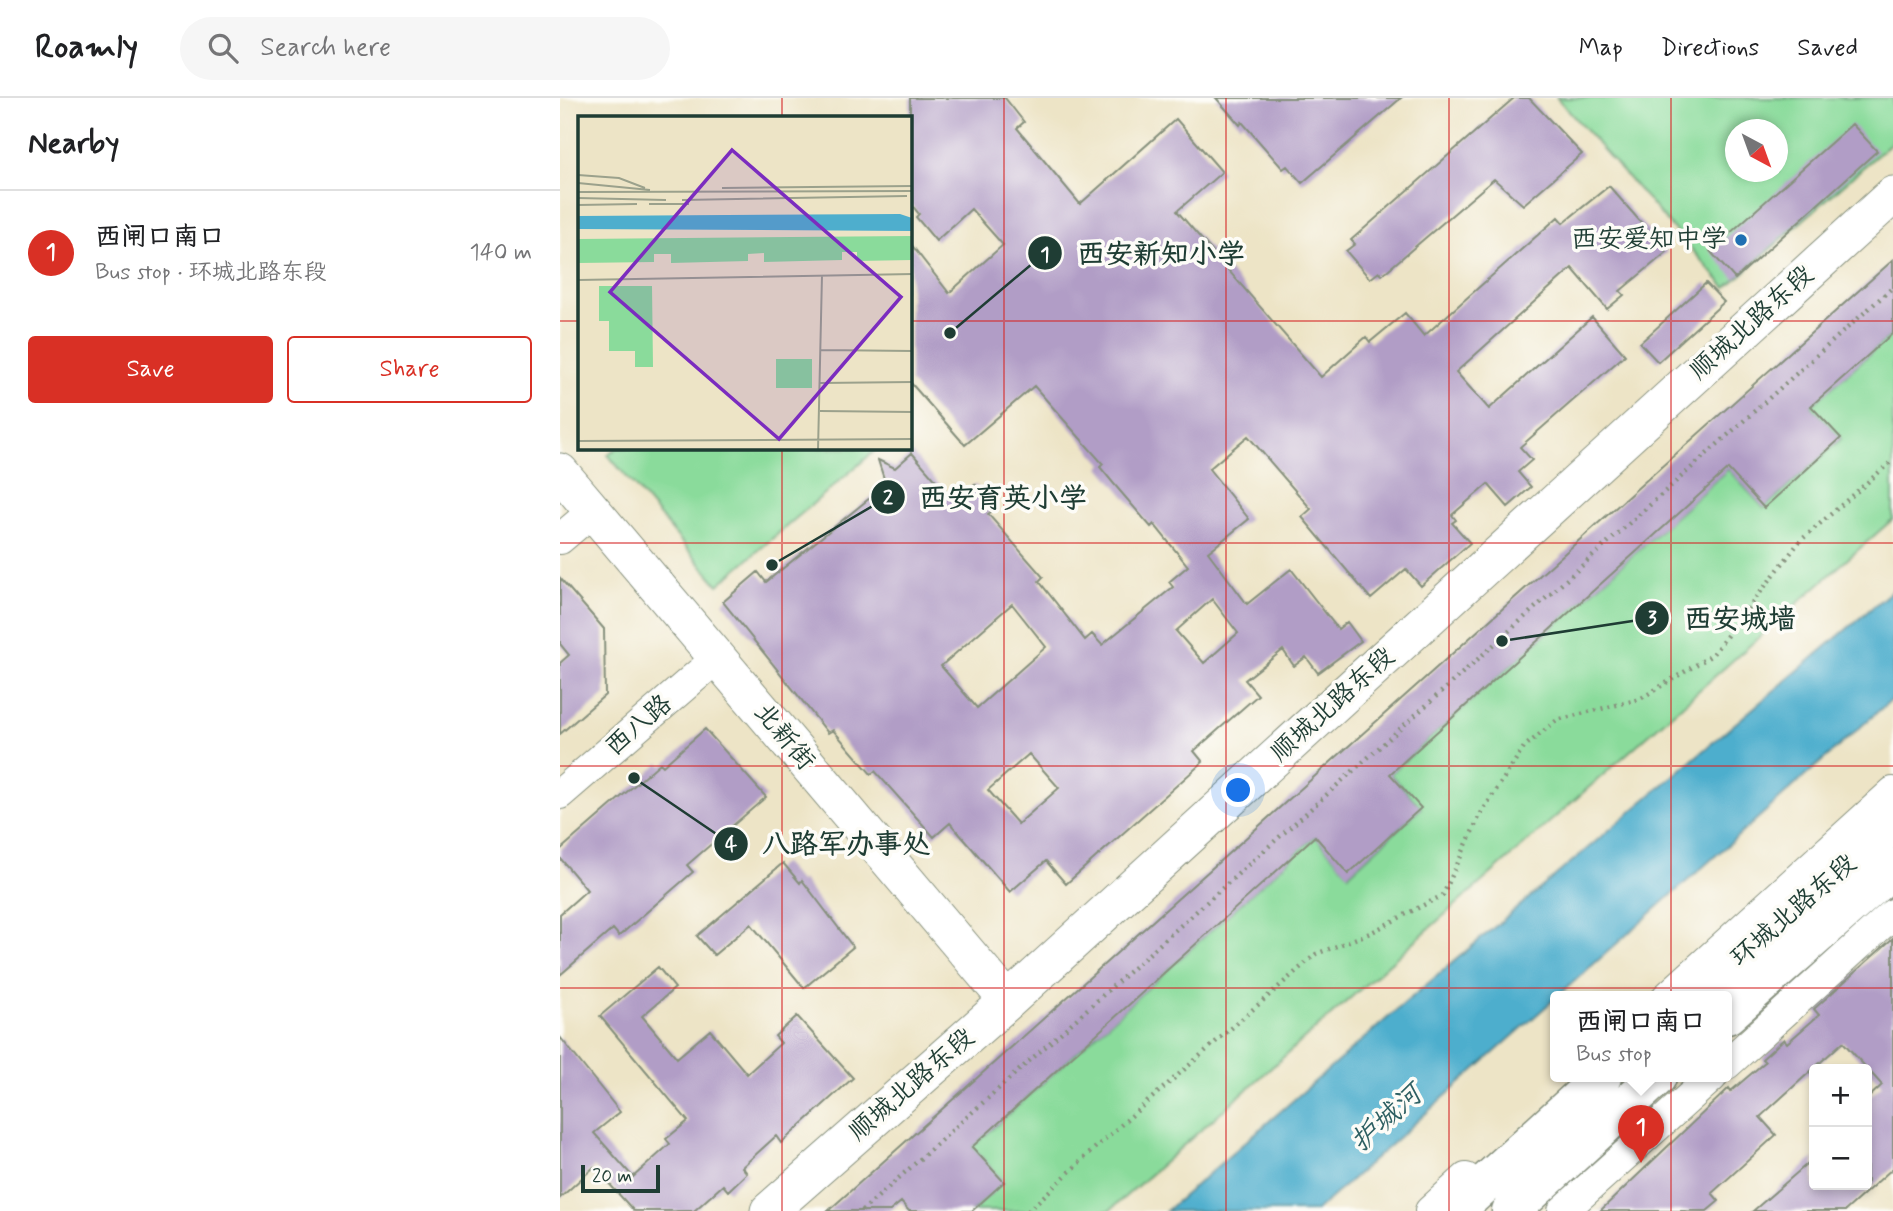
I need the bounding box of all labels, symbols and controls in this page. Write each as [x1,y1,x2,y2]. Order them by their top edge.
search box [180,17,670,80]
text: Roamly [35,26,138,70]
icon: search [204,29,242,67]
text: Search here [260,31,391,65]
text: Map [1579,33,1623,64]
text: Directions [1661,33,1759,64]
text: Saved [1797,33,1858,64]
inset map [578,116,912,450]
north arrow [1725,119,1788,182]
text: Nearby [28,124,119,163]
text: 西闸口南口 [95,221,225,255]
place label: 西安爱知中学 [1571,223,1727,257]
callout: 西安新知小学 [1028,229,1259,278]
marker: 西安爱知中学 [1733,232,1749,248]
text: 西安新知小学 [1077,237,1245,274]
text: 1 [46,238,56,268]
text: 140 m [469,238,532,268]
text: 1 [1040,241,1050,269]
text: Bus stop · 环城北路东段 [95,258,327,288]
street label: 顺城北路东段 [1683,258,1821,388]
button: Save [28,336,273,403]
button: Share [287,336,532,403]
callout: 西安育英小学 [870,473,1101,522]
text: 西安育英小学 [919,481,1087,518]
text: 2 [883,484,894,512]
callout: 西安城墙 [1635,593,1810,642]
text: 西安城墙 [1684,602,1796,639]
text: 3 [1647,605,1657,633]
street label: 顺城北路东段 [1264,640,1402,770]
street label: 西八路 [598,688,680,764]
street label: 北新街 [746,696,822,778]
your location [1221,773,1255,807]
callout: 八路军办事处 [713,819,944,868]
text: 八路军办事处 [762,827,930,864]
text: 4 [725,831,738,859]
street label: 环城北路东段 [1724,847,1864,975]
popup [1550,991,1732,1082]
text: 西闸口南口 [1576,1006,1706,1040]
street label: 顺城北路东段 [842,1021,982,1149]
text: Bus stop [1576,1040,1652,1070]
map controls [1809,1064,1872,1190]
button: + [1809,1064,1872,1127]
water label: 护城河 [1343,1074,1434,1161]
pin: 1 [1618,1105,1664,1163]
button: − [1809,1127,1872,1190]
scale bar [581,1162,660,1194]
text: 20 m [592,1164,632,1189]

